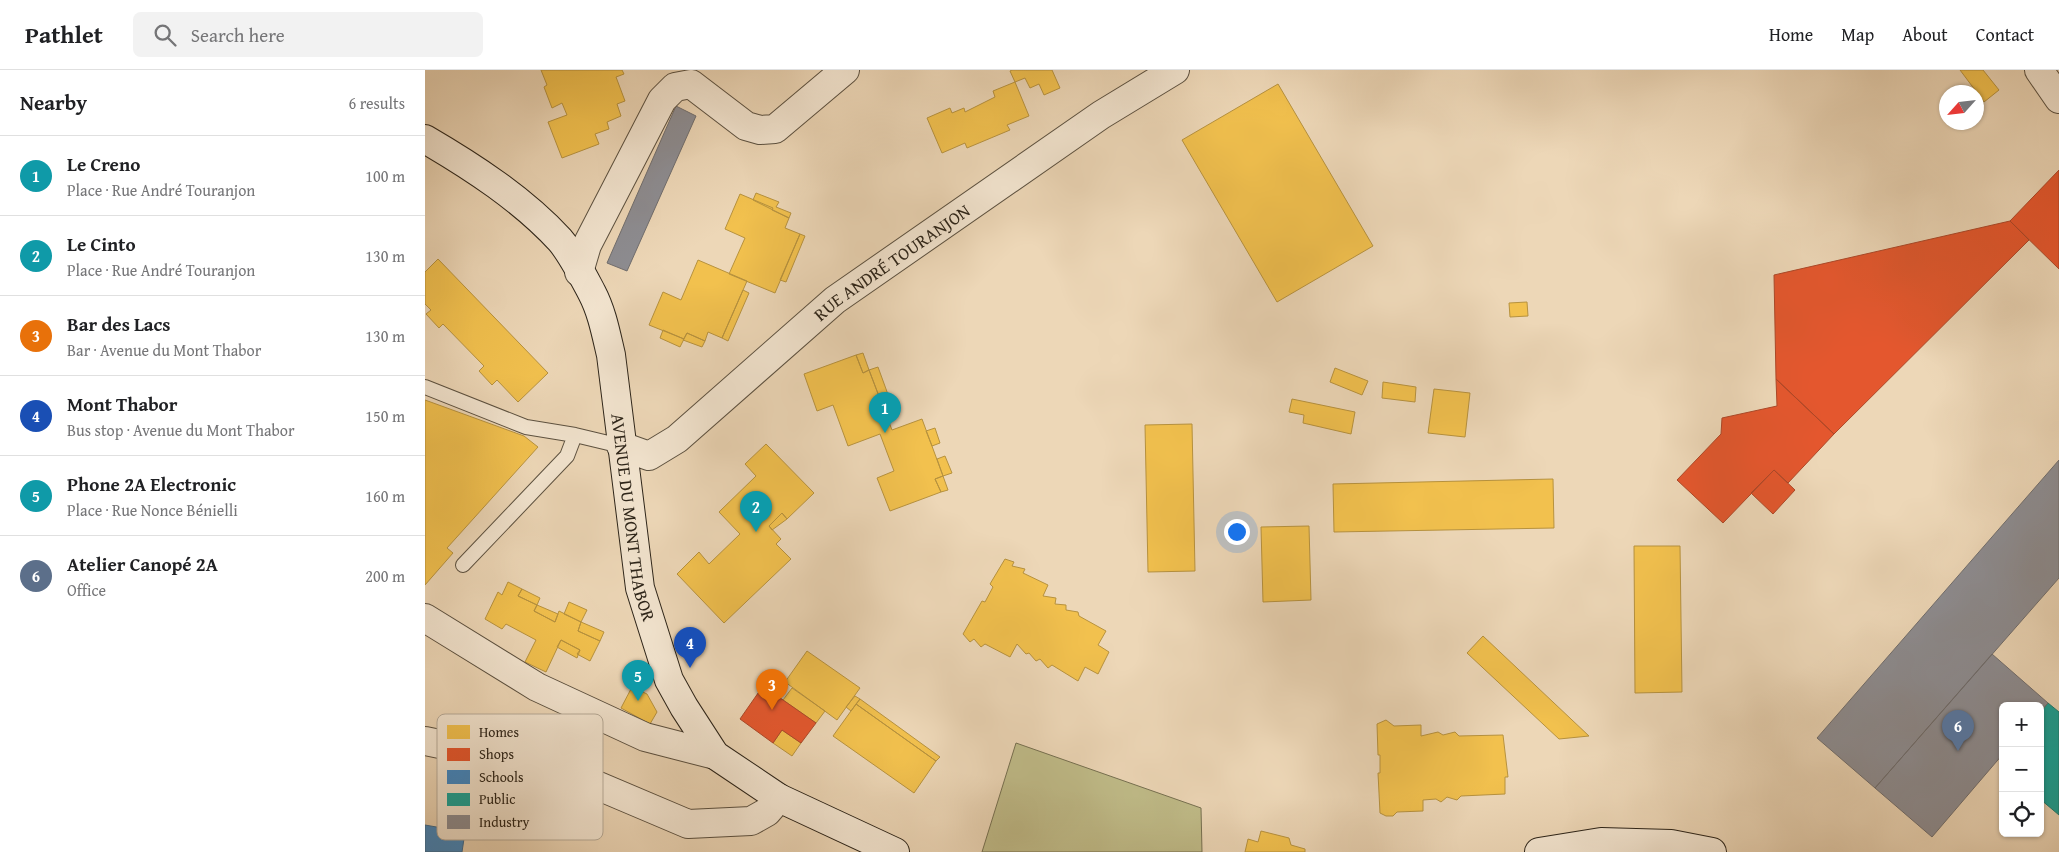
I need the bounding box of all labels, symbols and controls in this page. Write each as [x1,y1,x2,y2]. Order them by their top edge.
search box [133,12,483,57]
text: Pathlet [25,17,103,52]
icon: search [151,21,179,49]
text: Search here [191,21,285,49]
text: Home [1769,21,1813,48]
text: Map [1841,21,1874,48]
text: About [1902,21,1948,48]
text: Contact [1976,21,2034,48]
north arrow [1939,85,1984,130]
text: Nearby [20,87,87,118]
text: 6 results [348,91,405,115]
text: Le Creno [67,150,140,178]
text: 1 [32,164,40,188]
text: 100 m [365,164,405,188]
text: Place · Rue André Touranjon [67,178,255,202]
street label: RUE ANDRÉ TOURANJON [807,197,975,327]
text: Le Cinto [67,230,136,258]
text: 2 [32,244,40,268]
text: 130 m [365,244,405,268]
text: Place · Rue André Touranjon [67,258,255,282]
text: Bar des Lacs [67,310,171,338]
text: 3 [32,324,40,348]
text: 130 m [365,324,405,348]
text: Bar · Avenue du Mont Thabor [67,338,261,362]
text: Mont Thabor [67,390,177,418]
pin: 1 [869,392,901,433]
text: 4 [32,404,40,428]
text: 150 m [365,404,405,428]
street label: AVENUE DU MONT THABOR [605,412,663,625]
text: Bus stop · Avenue du Mont Thabor [67,418,295,442]
text: Phone 2A Electronic [67,470,236,498]
text: 5 [32,484,40,508]
text: 160 m [365,484,405,508]
pin: 2 [740,491,772,532]
text: Place · Rue Nonce Bénielli [67,498,238,522]
your location [1224,519,1250,545]
text: Atelier Canopé 2A [67,550,218,578]
text: 6 [32,564,40,588]
text: 200 m [365,564,405,588]
text: Office [67,578,106,602]
pin: 4 [674,627,706,668]
pin: 5 [622,660,654,701]
pin: 3 [756,669,788,710]
map controls [1999,702,2044,837]
button: + [1999,702,2044,747]
pin: 6 [1942,710,1974,751]
legend [437,714,603,840]
text: Homes [479,722,519,742]
text: Shops [479,744,514,764]
button: − [1999,747,2044,792]
text: Schools [479,767,523,787]
text: Public [479,789,515,809]
button: locate [1999,792,2044,837]
text: Industry [479,812,529,832]

